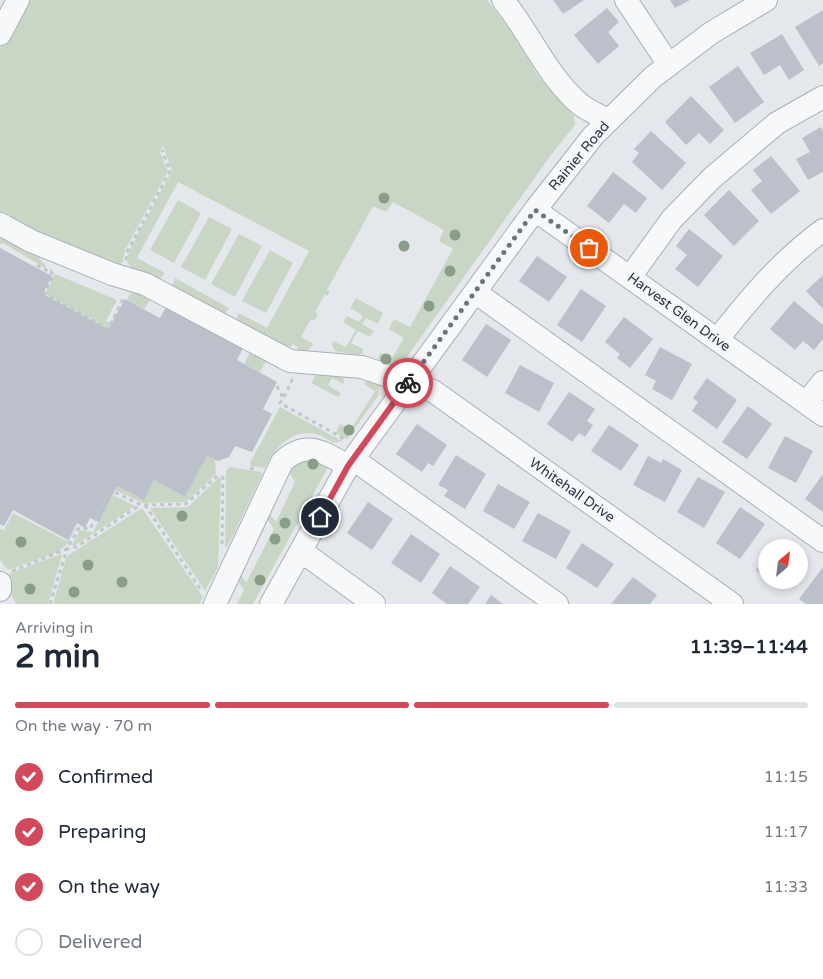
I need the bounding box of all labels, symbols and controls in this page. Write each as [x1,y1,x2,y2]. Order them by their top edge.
street label: Rainier Road [545,118,613,194]
pin [568,227,610,269]
icon: bag [575,234,603,262]
street label: Harvest Glen Drive [624,269,734,355]
courier [383,358,433,408]
icon: bike [394,369,422,397]
street label: Whitehall Drive [526,454,618,526]
pin [299,496,341,538]
icon: home [306,503,334,531]
north arrow [758,539,808,589]
map controls [758,539,808,589]
text: Arriving in [15,618,93,638]
text: 11:39–11:44 [690,636,808,658]
text: 2 min [15,638,100,676]
text: On the way · 70 m [15,716,152,736]
icon: check [15,763,43,791]
text: Confirmed [58,766,153,788]
text: 11:15 [764,767,808,787]
icon: check [15,818,43,846]
text: Preparing [58,821,147,843]
text: 11:17 [764,822,808,842]
icon: check [15,873,43,901]
text: On the way [58,876,160,898]
text: 11:33 [764,877,808,897]
text: Delivered [58,931,143,953]

